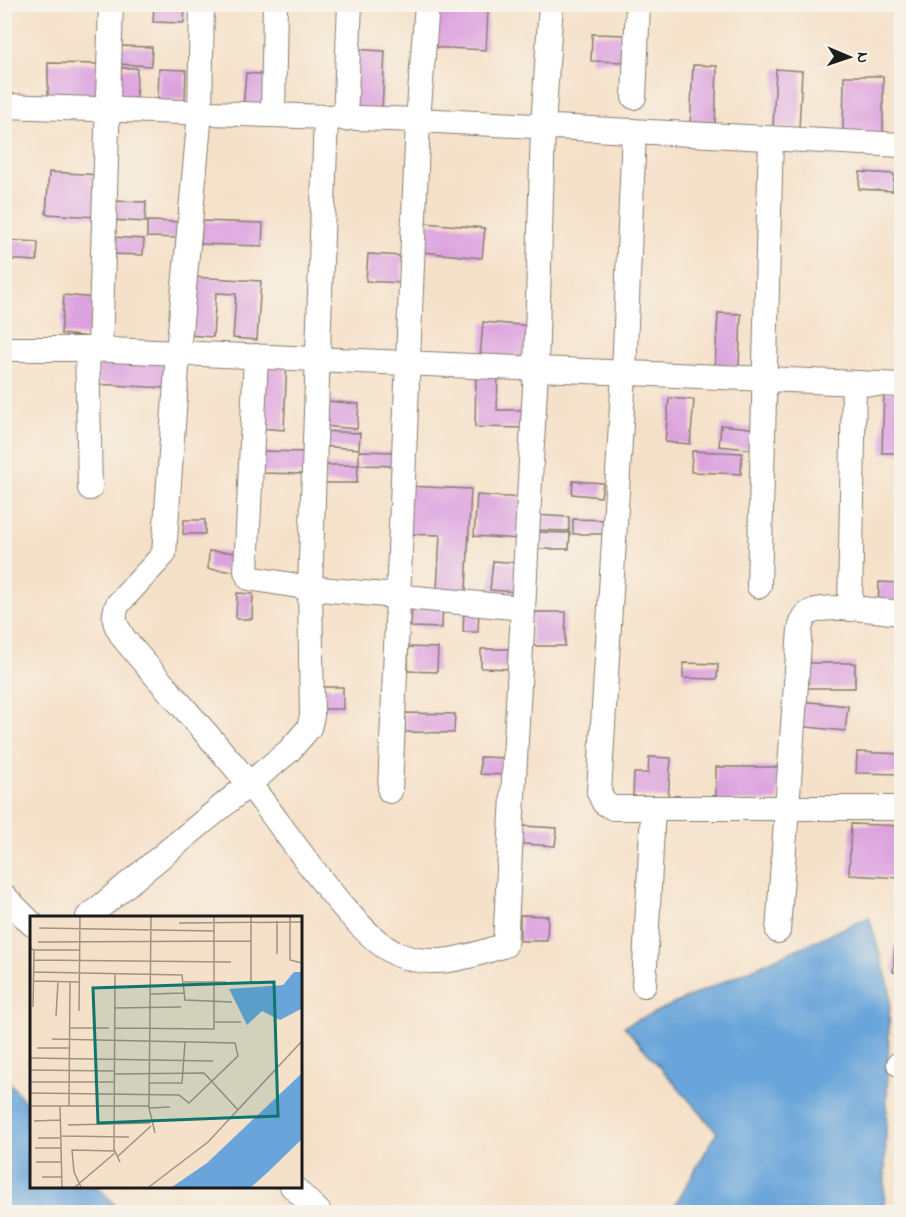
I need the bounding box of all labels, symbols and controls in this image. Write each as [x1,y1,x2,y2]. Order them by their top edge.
north arrow [819,27,879,87]
text: N [850,52,874,63]
inset map [30,916,302,1187]

